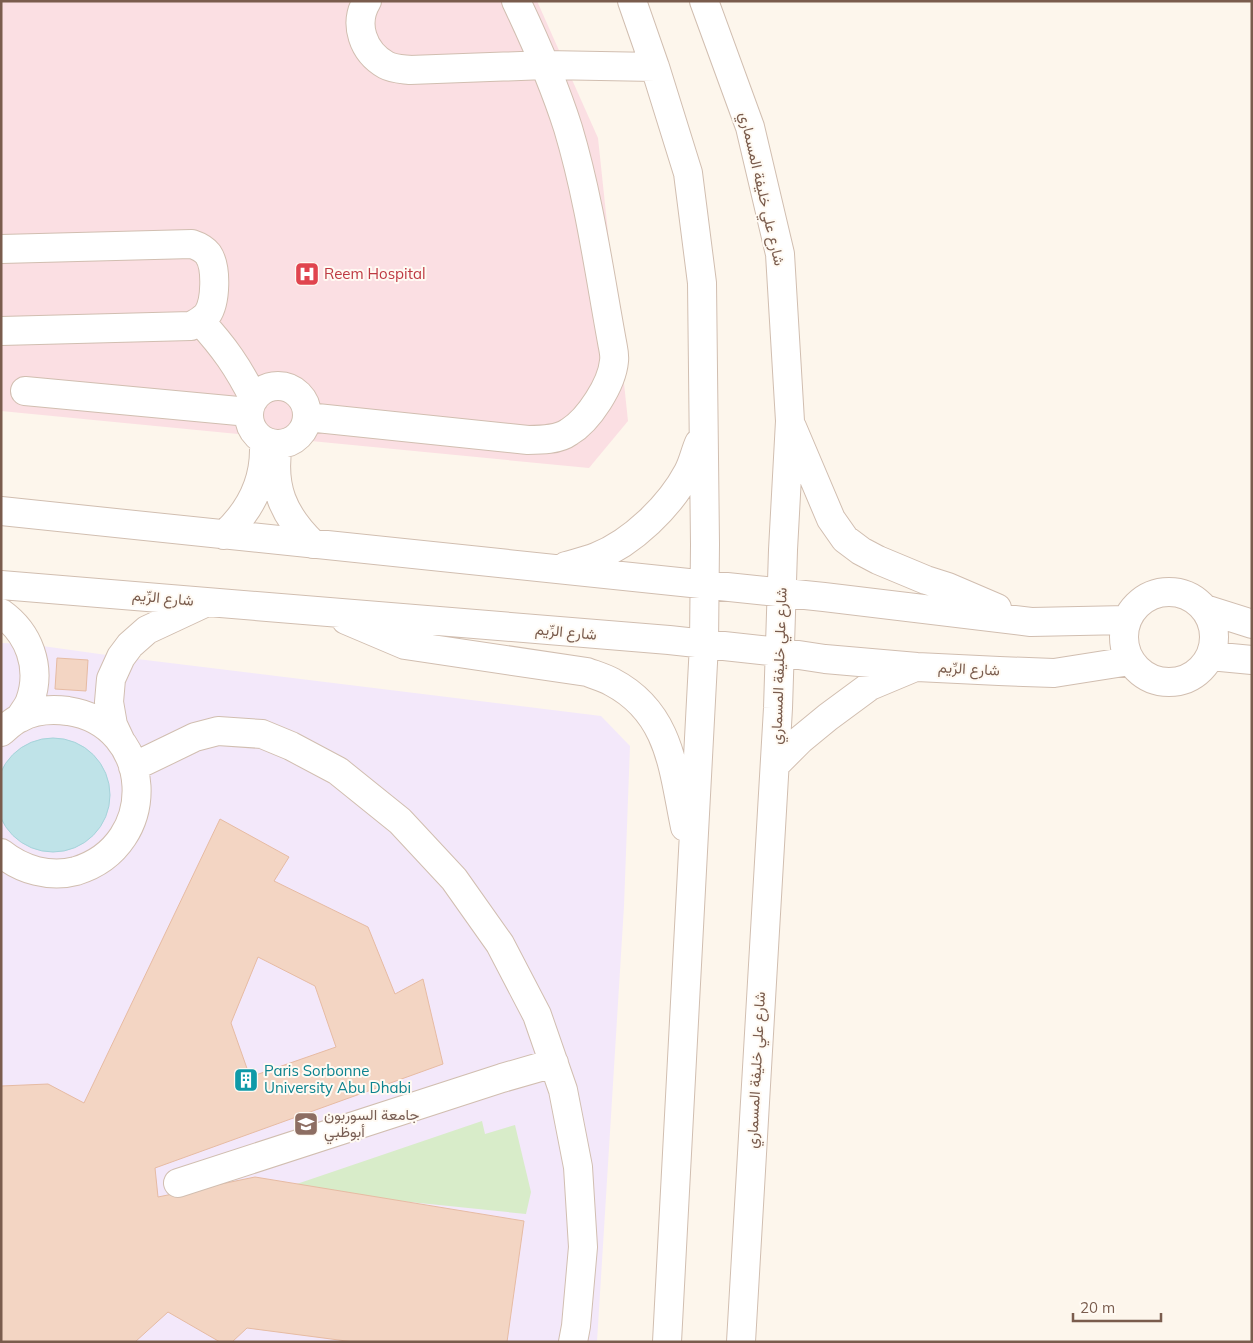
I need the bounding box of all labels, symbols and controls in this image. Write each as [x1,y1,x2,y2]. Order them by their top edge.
street label: شارع علي خليفة المسماري [732,110,789,269]
hospital icon: Reem Hospital [294,261,320,287]
place label: Reem Hospital [324,264,426,283]
street label: شارع الرِّيم [131,585,195,612]
street label: شارع علي خليفة المسماري [766,587,795,745]
street label: شارع الرِّيم [534,619,598,646]
street label: شارع الرِّيم [938,657,1001,682]
street label: شارع علي خليفة المسماري [742,991,773,1149]
place label: Paris Sorbonne University Abu Dhabi [264,1061,411,1097]
building icon: Paris Sorbonne University Abu Dhabi [233,1067,259,1093]
place label: جامعة السوربون أبوظبي [324,1105,419,1145]
school or university icon: جامعة السوربون أبوظبي [293,1111,319,1137]
scale bar [1073,1290,1160,1322]
text: 20 m [1080,1298,1115,1317]

